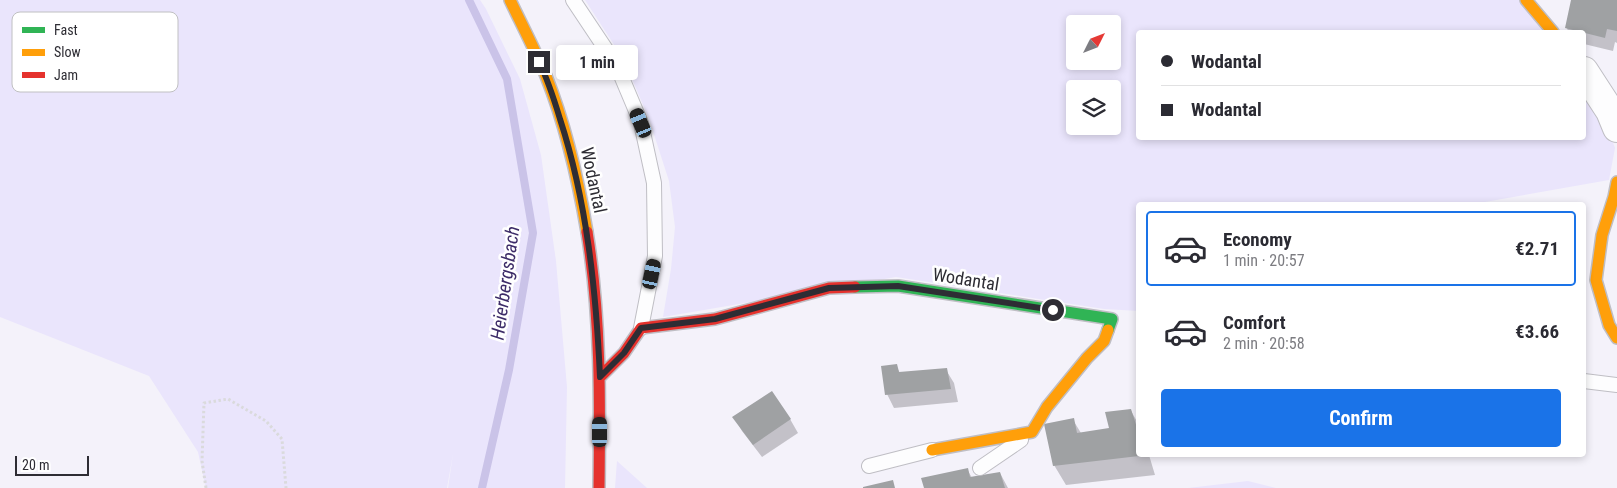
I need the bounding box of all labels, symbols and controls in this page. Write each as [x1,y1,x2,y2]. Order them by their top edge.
legend [12,12,178,92]
north arrow [1066,15,1121,70]
map controls [1066,15,1121,135]
text: Fast [54,22,78,38]
text: Slow [54,44,81,60]
callout: 1 min [556,44,639,80]
text: Wodantal [1191,50,1262,73]
route end [528,51,550,73]
text: 1 min [579,53,615,72]
text: Jam [54,67,78,83]
button: layers [1066,80,1121,135]
text: Wodantal [1191,98,1262,121]
car [628,106,653,140]
street label: Wodantal [577,145,611,215]
water label: Heierbergsbach [486,225,524,341]
icon: car [1163,226,1208,271]
text: Economy [1223,228,1292,251]
text: €2.71 [1515,237,1559,260]
text: 1 min · 20:57 [1223,251,1305,270]
car [641,258,662,290]
street label: Wodantal [931,263,1001,295]
route start [1042,299,1064,321]
icon: car [1163,309,1208,354]
text: Comfort [1223,311,1286,334]
text: €3.66 [1515,320,1559,343]
text: 2 min · 20:58 [1223,334,1305,353]
button: Confirm [1161,389,1561,447]
car [592,417,607,447]
scale bar [15,453,89,476]
text: 20 m [22,457,50,473]

